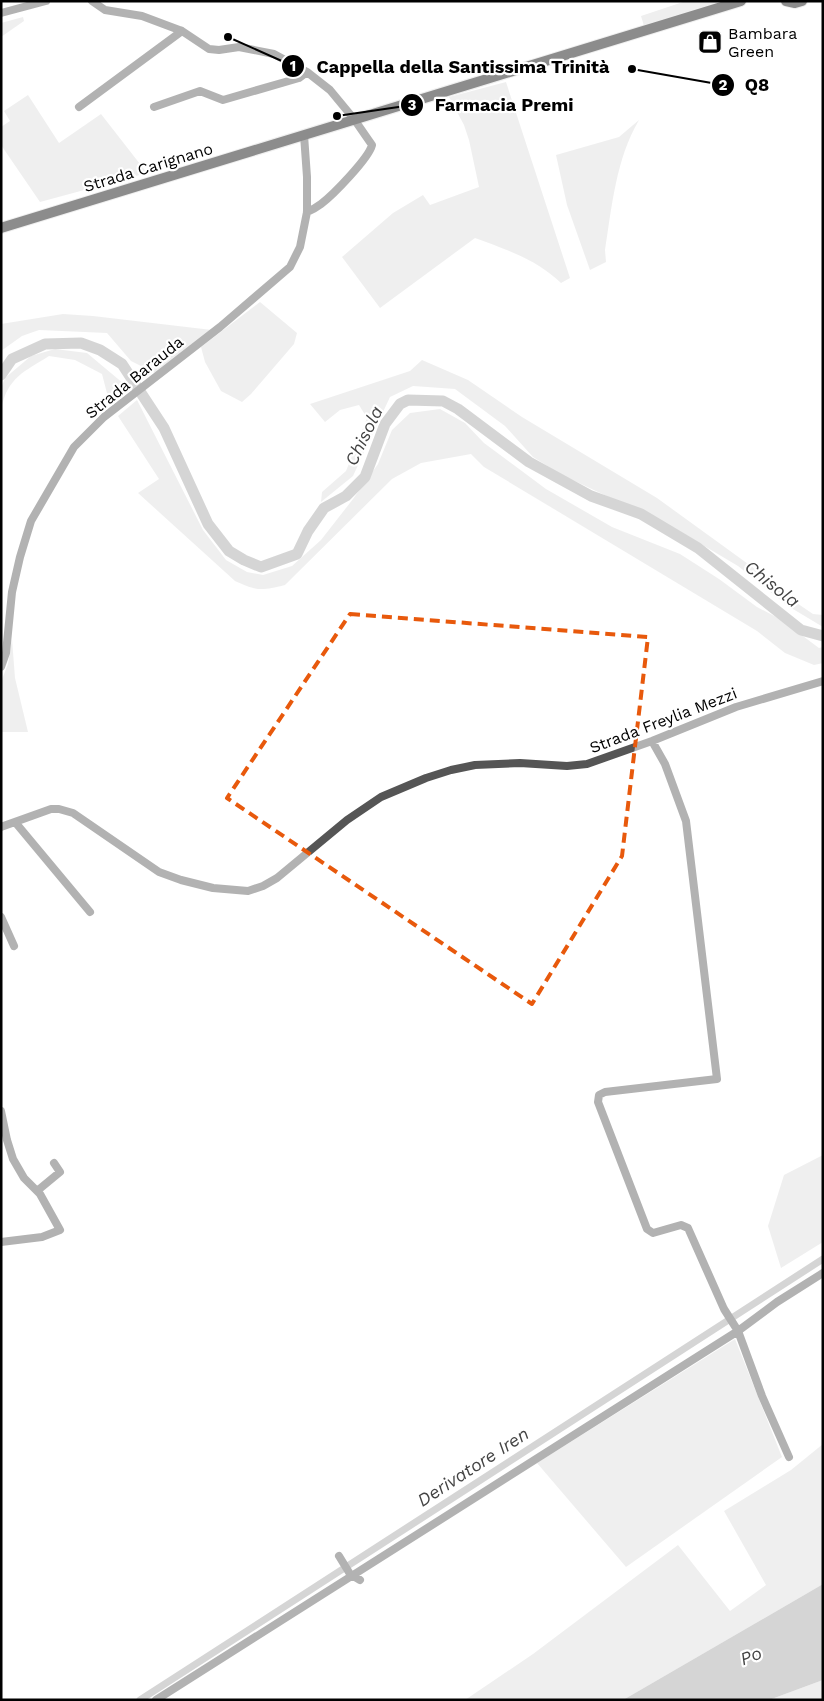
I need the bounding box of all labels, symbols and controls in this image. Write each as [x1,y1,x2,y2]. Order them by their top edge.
place label: Bambara Green [728,24,797,61]
shop icon: Bambara Green [697,29,723,55]
callout: Cappella della Santissima Trinità [281,50,619,83]
text: Cappella della Santissima Trinità [316,56,610,77]
text: 1 [290,57,296,75]
callout: Q8 [710,69,780,102]
text: Q8 [745,74,769,95]
text: 2 [719,76,728,94]
callout: Farmacia Premi [400,89,584,122]
text: Farmacia Premi [435,94,573,115]
text: 3 [408,96,417,114]
street label: Strada Carignano [81,139,215,196]
street label: Strada Barauda [82,332,187,423]
water label: Chisola [340,403,387,469]
water label: Chisola [741,556,804,611]
street label: Strada Freylia Mezzi [587,684,740,757]
water label: Derivatore Iren [413,1423,532,1510]
water label: Po [737,1642,765,1669]

